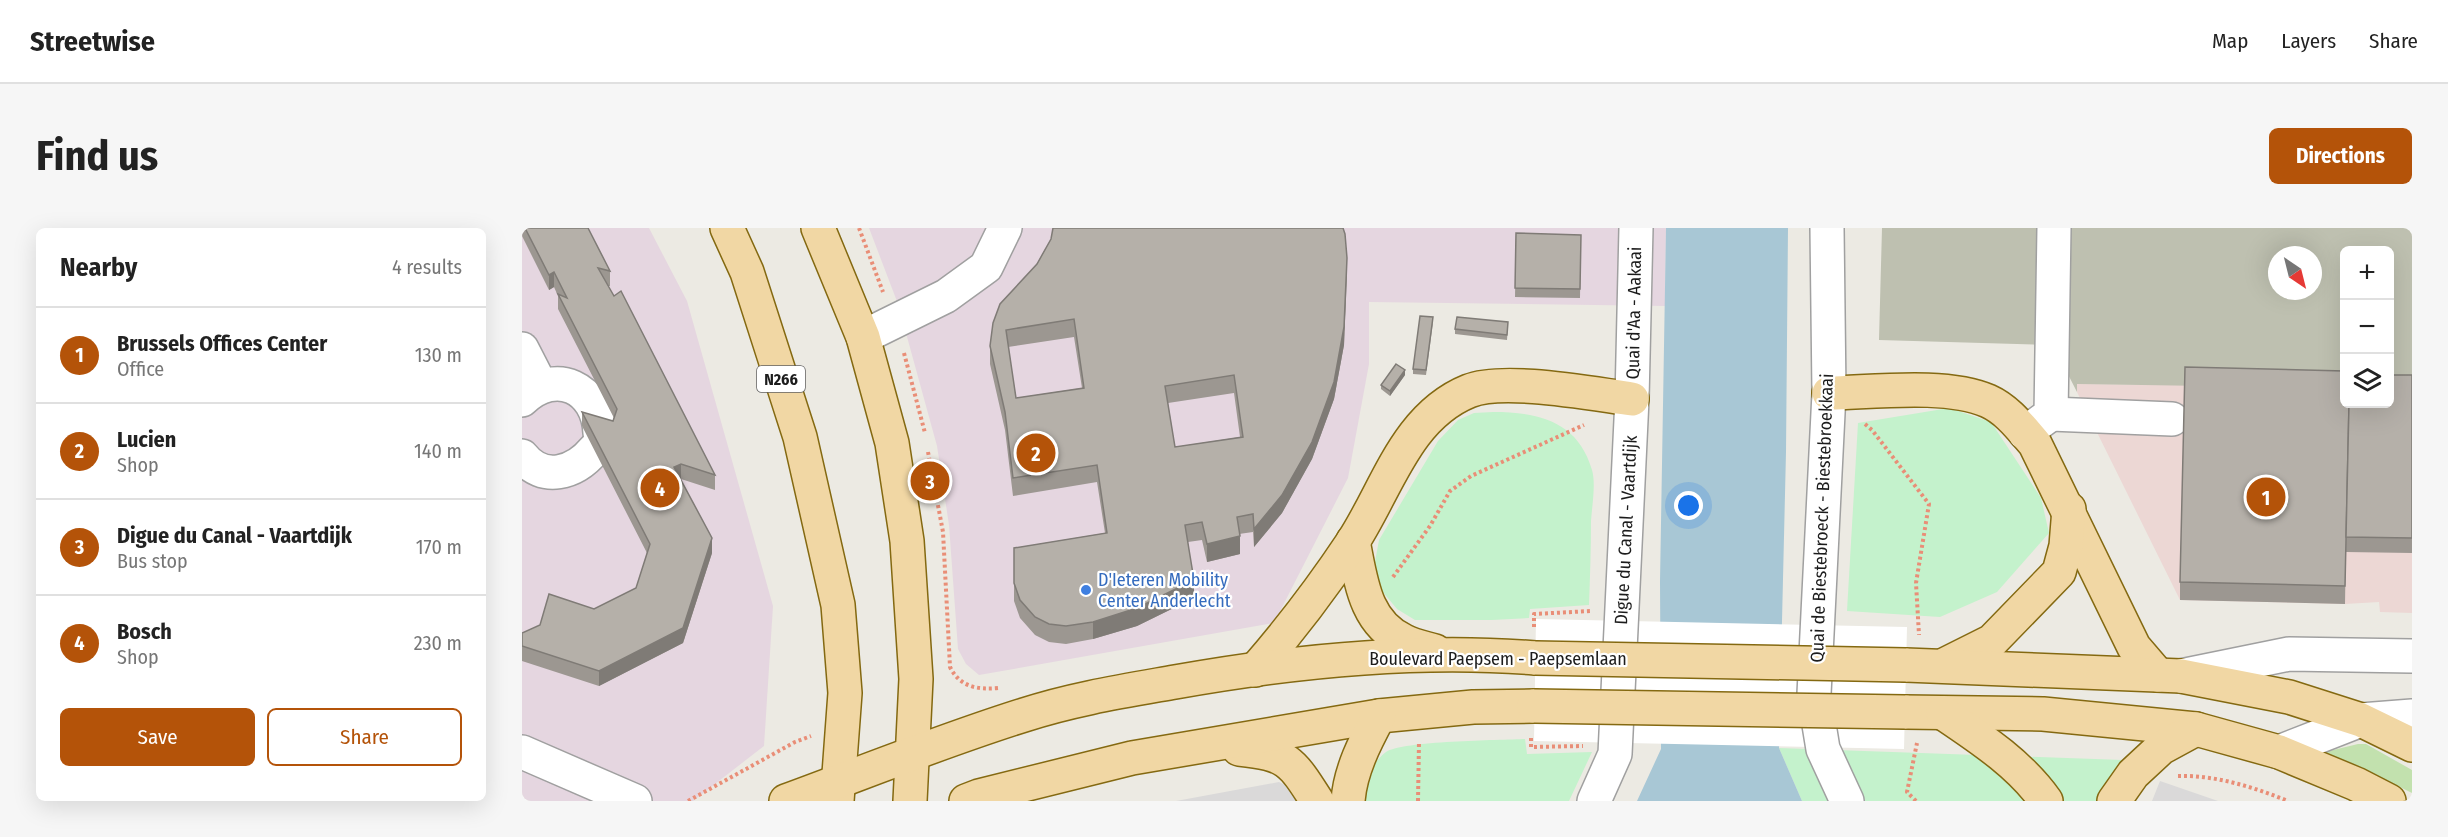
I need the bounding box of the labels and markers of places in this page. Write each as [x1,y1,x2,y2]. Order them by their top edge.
pin: 2 [1016,430,1056,476]
pin: 3 [910,458,950,504]
pin: 4 [640,466,680,510]
pin: 1 [2246,474,2286,520]
place label: D'Ieteren Mobility Center Anderlecht [1098,569,1231,612]
marker: D'Ieteren Mobility Center Anderlecht [1079,583,1093,597]

